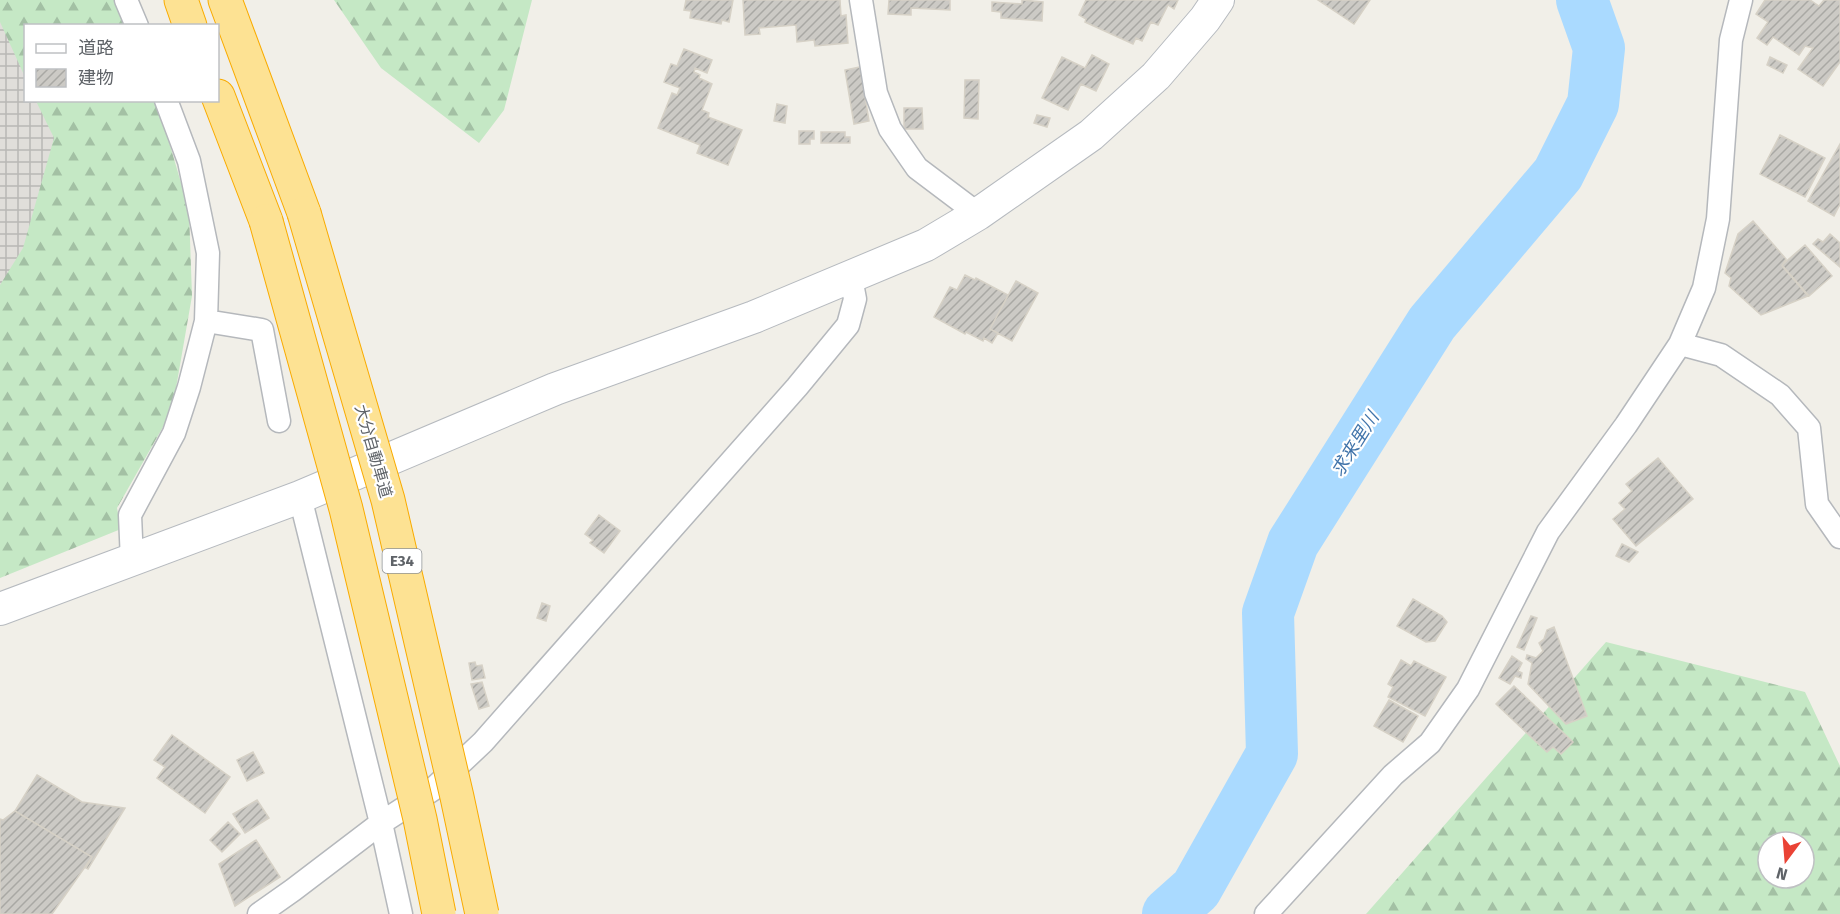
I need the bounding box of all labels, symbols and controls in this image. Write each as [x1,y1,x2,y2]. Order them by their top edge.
legend [24,24,219,102]
text: 道路 [78,37,114,59]
text: 建物 [78,67,114,89]
street label: 大分自動車道 [351,402,396,500]
water label: 求来里川 [1327,406,1384,480]
road number: E34 [382,549,422,573]
north arrow [1756,830,1816,890]
text: N [1774,863,1790,885]

